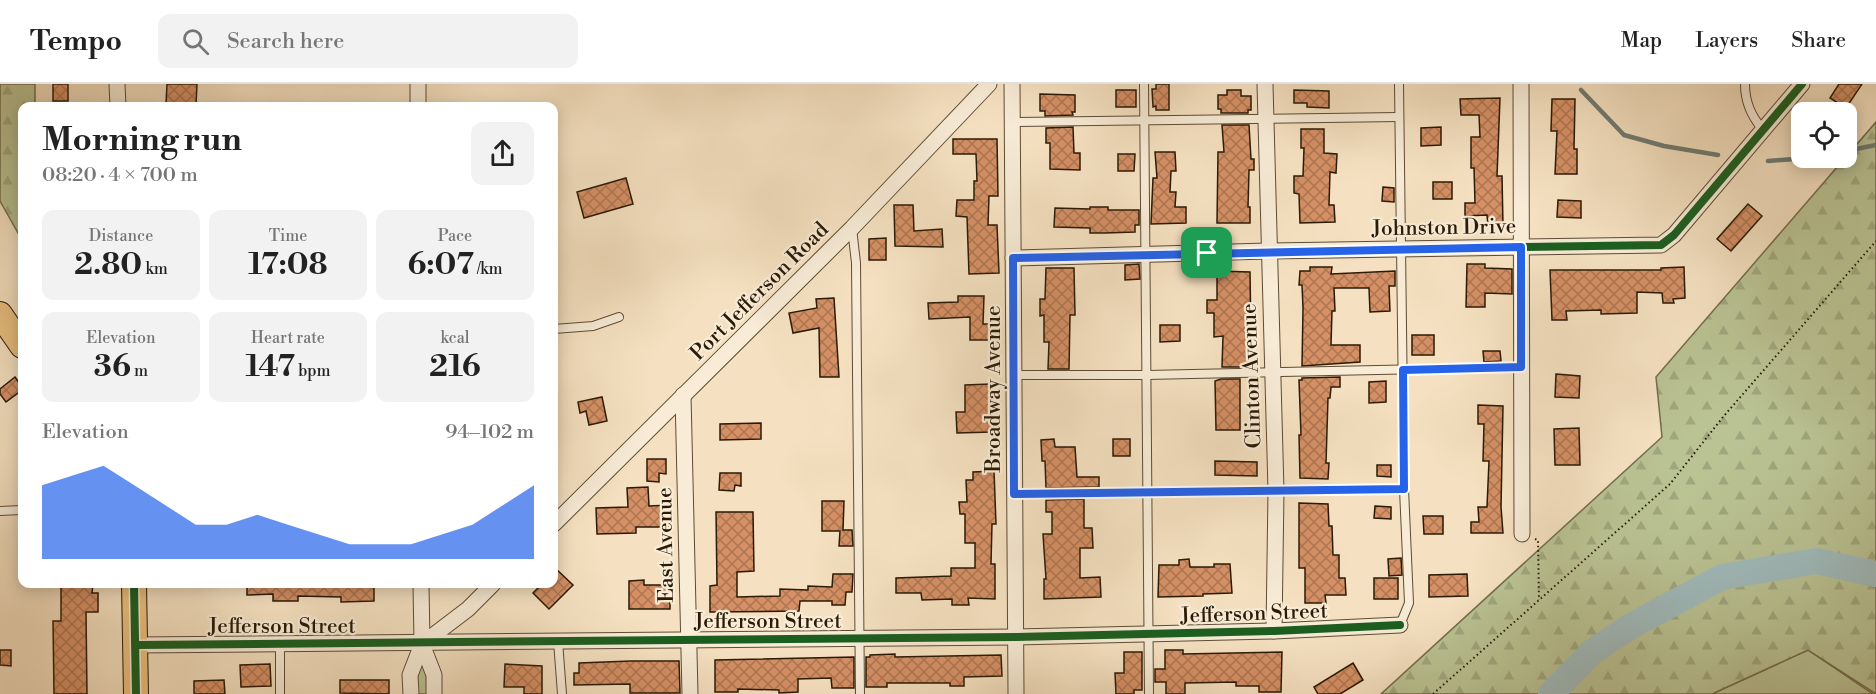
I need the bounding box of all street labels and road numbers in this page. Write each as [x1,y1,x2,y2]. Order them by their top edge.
street label: Johnston Drive [1371,214,1516,242]
street label: Port Jefferson Road [685,217,834,366]
street label: Clinton Avenue [1236,303,1268,449]
street label: Broadway Avenue [981,306,1007,473]
street label: East Avenue [652,487,680,603]
street label: Jefferson Street [1179,598,1329,630]
street label: Jefferson Street [693,609,842,635]
street label: Jefferson Street [207,614,356,640]

